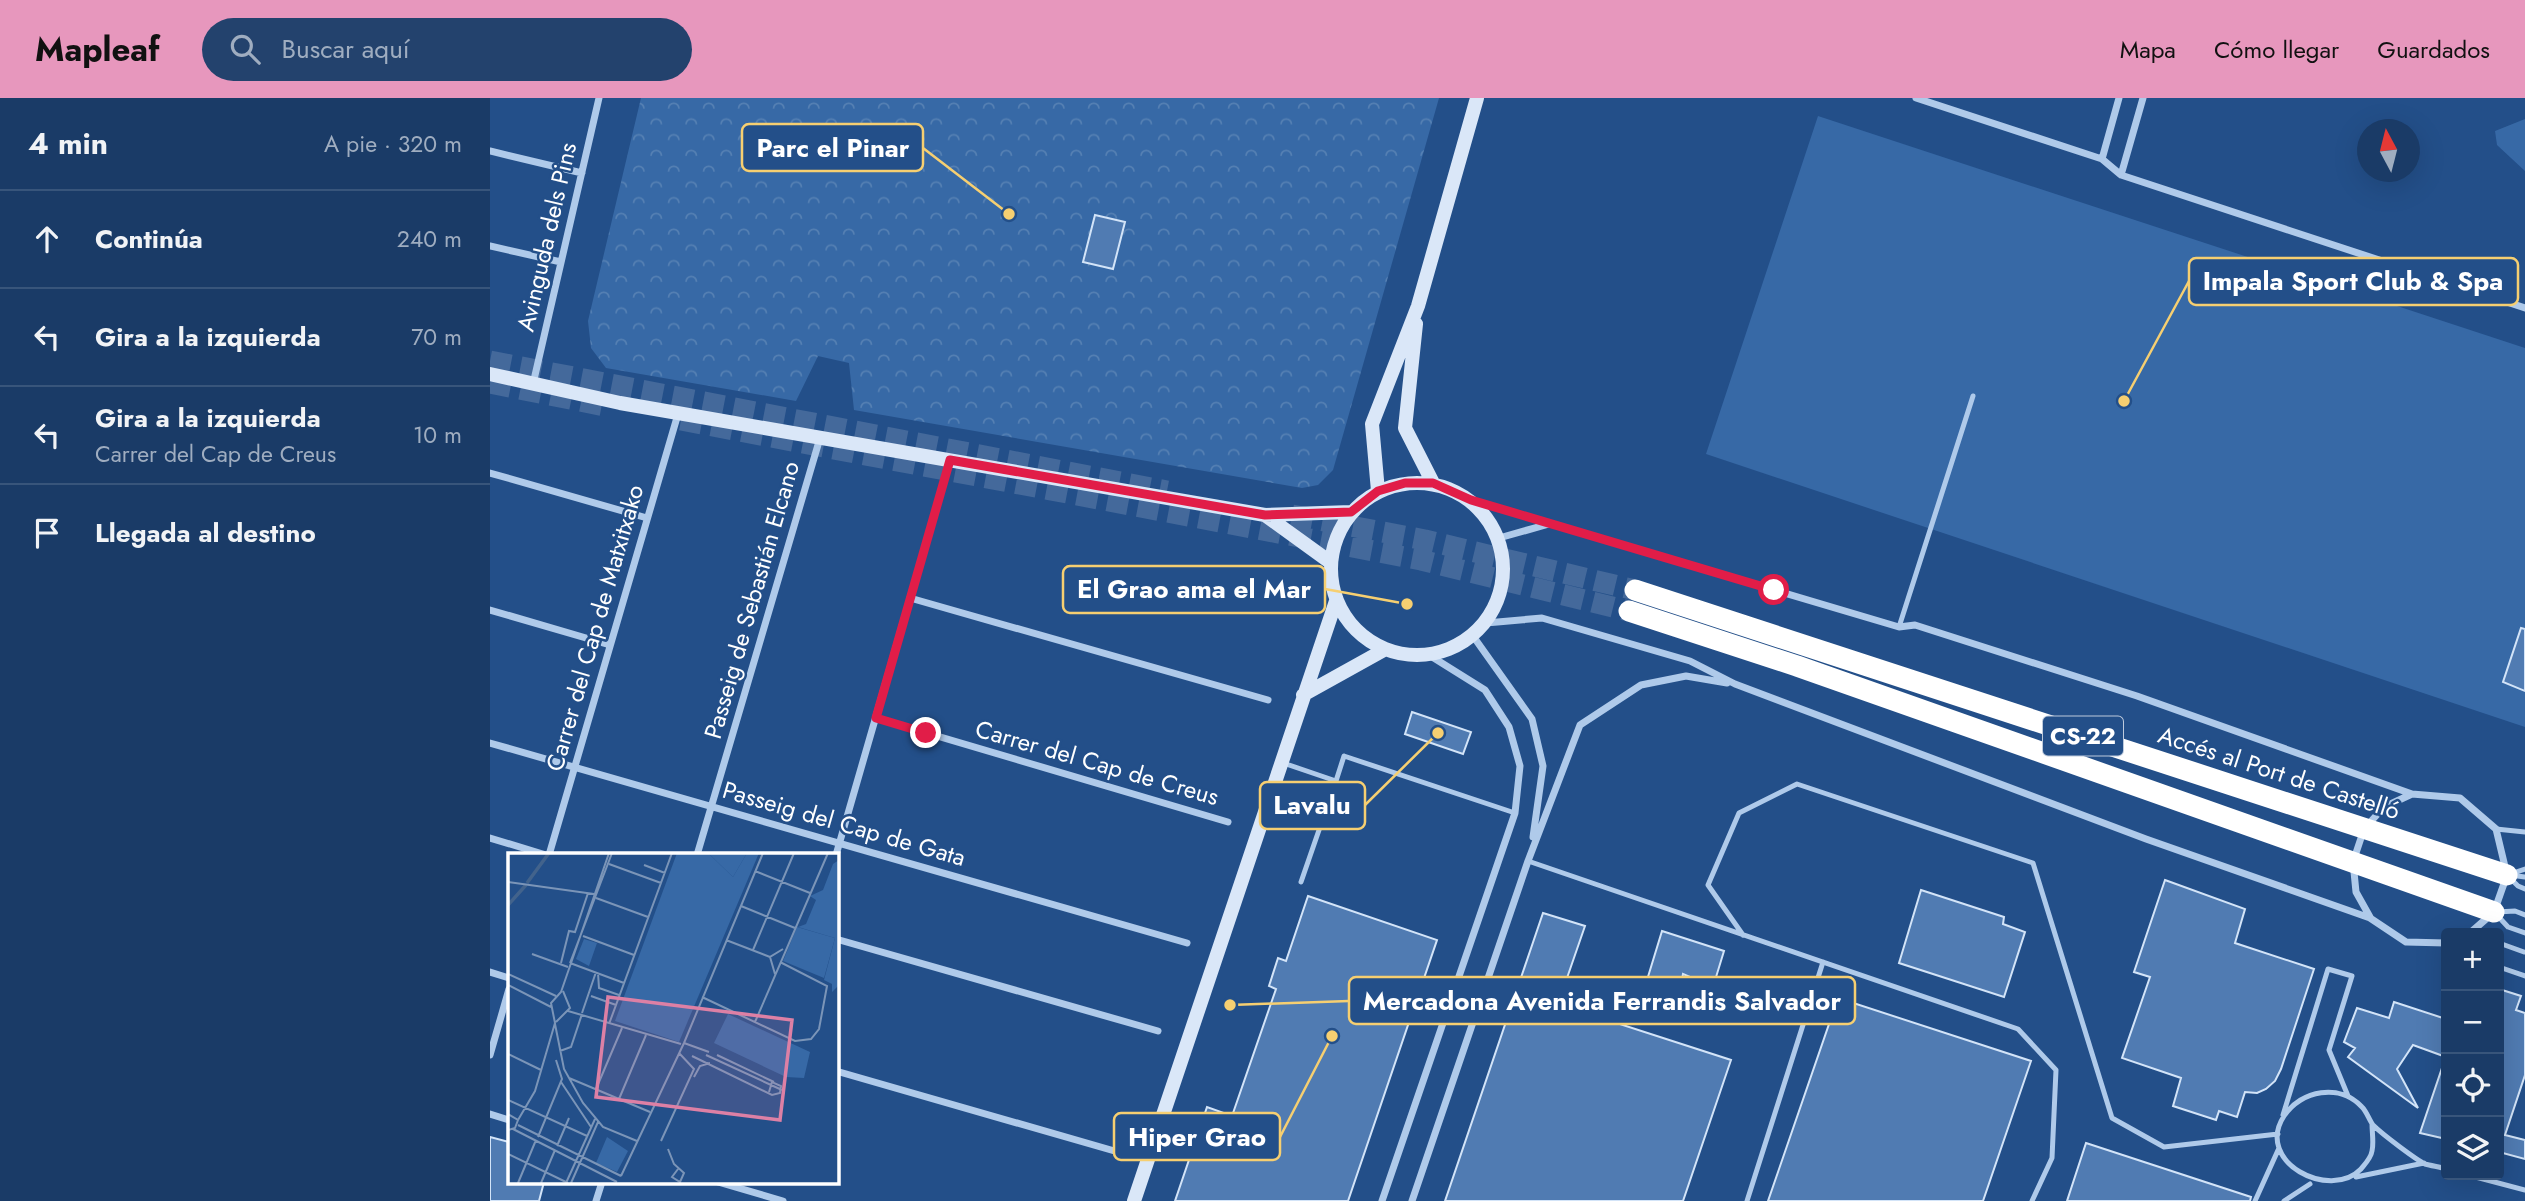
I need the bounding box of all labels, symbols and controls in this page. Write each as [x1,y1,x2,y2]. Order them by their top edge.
search box [202,18,692,81]
text: Mapleaf [35,26,160,73]
icon: search [226,30,264,68]
text: Buscar aquí [282,30,410,68]
text: Mapa [2120,32,2176,67]
text: Cómo llegar [2214,32,2339,67]
text: Guardados [2377,32,2490,67]
north arrow [2357,119,2420,182]
text: 4 min [28,122,108,165]
callout: Parc el Pinar [742,124,923,171]
text: A pie · 320 m [324,127,462,161]
text: Parc el Pinar [756,129,910,167]
street label: Avinguda dels Pins [508,139,585,335]
icon: ahead [28,220,66,258]
text: Continúa [95,220,203,258]
text: 240 m [397,222,462,256]
callout: Impala Sport Club & Spa [2189,258,2518,305]
text: Impala Sport Club & Spa [2203,262,2503,300]
icon: left [28,318,66,356]
text: Gira a la izquierda [95,318,321,356]
text: 70 m [411,320,462,354]
text: Gira a la izquierda [95,399,321,437]
icon: left [28,416,66,454]
text: 10 m [413,418,462,452]
text: Carrer del Cap de Creus [95,437,336,471]
street label: Passeig de Sebastián Elcano [695,457,808,743]
street label: Carrer del Cap de Matxitxako [537,481,652,775]
icon: arrive [28,514,66,552]
text: Llegada al destino [95,514,316,552]
callout: El Grao ama el Mar [1063,566,1325,613]
text: El Grao ama el Mar [1077,570,1311,608]
route start [1758,574,1789,605]
street label: Carrer del Cap de Creus [971,711,1223,814]
road number: CS-22 [2043,716,2123,756]
route end [910,717,941,748]
street label: Accés al Port de Castelló [2154,717,2404,828]
street label: Passeig del Cap de Gata [719,772,970,875]
callout: Lavalu [1260,782,1365,829]
text: Lavalu [1273,786,1351,824]
inset map [508,853,838,1184]
map controls [2441,928,2504,1180]
button: + [2441,928,2504,991]
callout: Mercadona Avenida Ferrandis Salvador [1349,977,1855,1024]
text: Mercadona Avenida Ferrandis Salvador [1363,982,1841,1020]
button: − [2441,991,2504,1054]
button: locate [2441,1054,2504,1117]
callout: Hiper Grao [1114,1113,1280,1160]
button: layers [2441,1117,2504,1180]
text: Hiper Grao [1128,1118,1266,1156]

